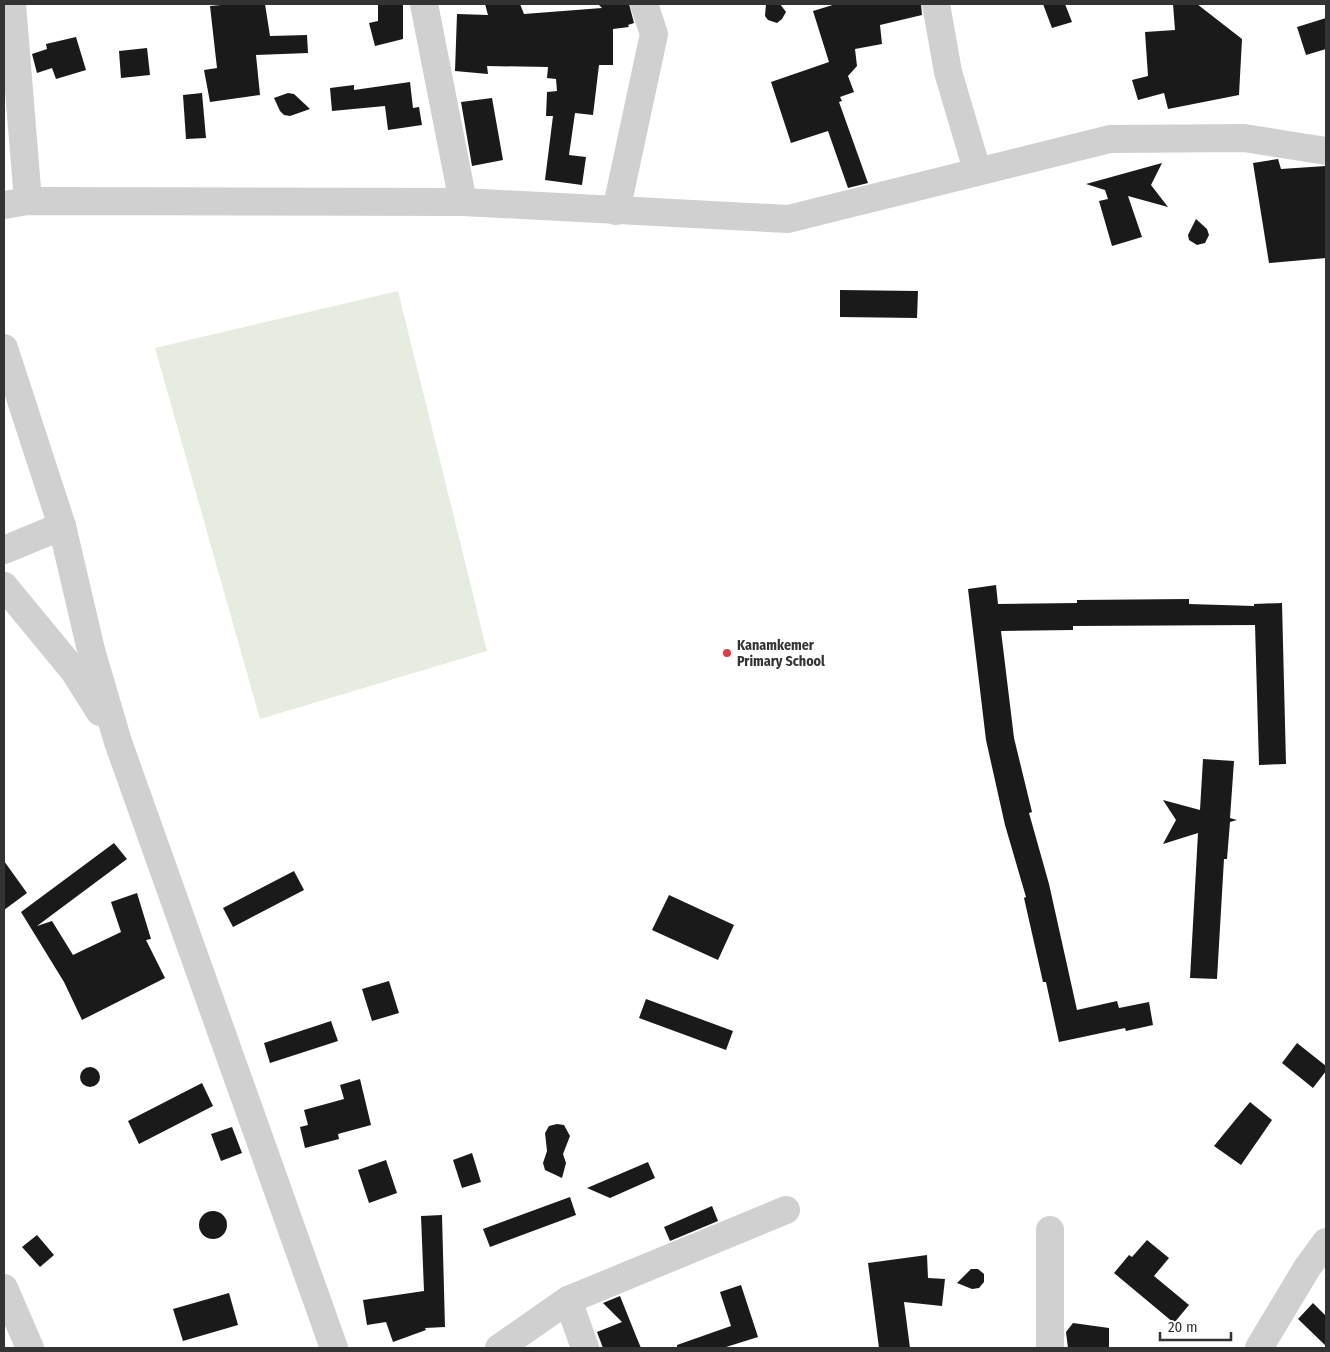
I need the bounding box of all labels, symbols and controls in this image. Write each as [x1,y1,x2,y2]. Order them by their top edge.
place label: Kanamkemer Primary School [737,637,825,670]
marker: Kanamkemer Primary School [721,647,733,659]
scale bar [1160,1310,1231,1342]
text: 20 m [1168,1318,1198,1336]

